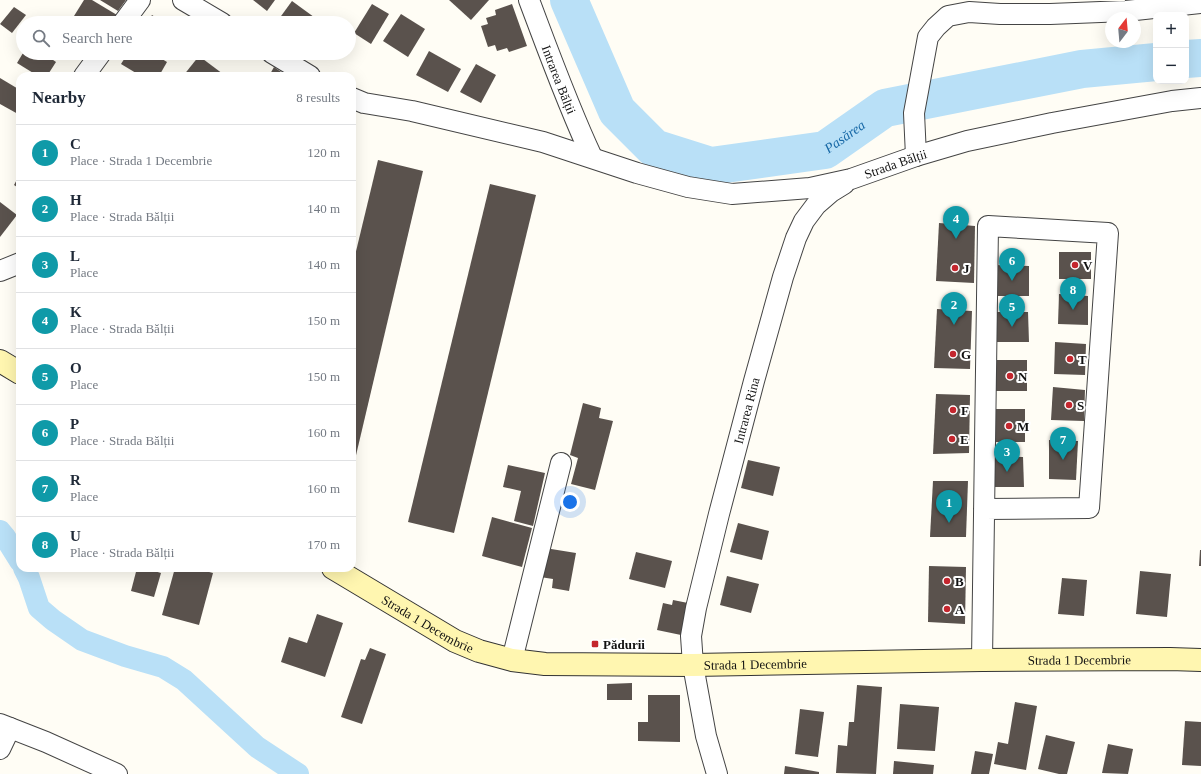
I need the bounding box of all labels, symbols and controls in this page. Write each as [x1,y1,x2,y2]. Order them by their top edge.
north arrow [1105,12,1141,48]
map controls [1153,12,1189,84]
button: + [1153,12,1189,48]
search box [16,16,356,60]
icon: search [30,27,52,49]
text: Search here [62,30,132,46]
street label: Intrarea Bălții [539,43,579,117]
button: − [1153,48,1189,84]
text: Nearby [32,88,86,107]
text: 8 results [296,90,340,105]
water label: Pasărea [821,117,868,157]
text: C [70,136,81,152]
text: 1 [42,145,48,160]
text: 120 m [307,145,340,160]
street label: Strada Bălții [862,146,929,182]
text: Place · Strada 1 Decembrie [70,153,212,168]
text: H [70,192,82,208]
text: 2 [42,201,48,216]
text: 140 m [307,201,340,216]
pin: 4 [943,206,969,239]
text: Place · Strada Bălții [70,209,174,224]
text: L [70,248,80,264]
pin: 6 [999,248,1025,281]
text: 3 [42,257,48,272]
text: 140 m [307,257,340,272]
place label: V [1083,258,1093,273]
marker: V [1070,260,1080,270]
place label: J [963,261,970,276]
marker: J [950,263,960,273]
text: Place [70,265,98,280]
pin: 8 [1060,277,1086,310]
pin: 2 [941,292,967,325]
pin: 5 [999,294,1025,327]
text: K [70,304,82,320]
text: 4 [42,313,48,328]
text: 150 m [307,313,340,328]
text: Place · Strada Bălții [70,321,174,336]
place label: G [961,347,971,362]
marker: G [948,349,958,359]
place label: T [1078,352,1087,367]
marker: T [1065,354,1075,364]
text: O [70,360,82,376]
text: 5 [42,369,48,384]
text: 150 m [307,369,340,384]
place label: N [1018,369,1028,384]
marker: N [1005,371,1015,381]
street label: Intrarea Rina [731,375,763,446]
text: Place [70,377,98,392]
place label: S [1077,398,1084,413]
marker: S [1064,400,1074,410]
place label: F [961,403,969,418]
marker: F [948,405,958,415]
text: P [70,416,79,432]
place label: M [1017,419,1029,434]
marker: M [1004,421,1014,431]
text: 6 [42,425,48,440]
text: 160 m [307,425,340,440]
pin: 7 [1050,427,1076,460]
place label: E [960,432,969,447]
text: Place · Strada Bălții [70,433,174,448]
marker: E [947,434,957,444]
pin: 3 [994,439,1020,472]
text: R [70,472,81,488]
text: 7 [42,481,48,496]
text: 160 m [307,481,340,496]
text: Place [70,489,98,504]
pin: 1 [936,490,962,523]
your location [560,492,580,512]
text: U [70,528,81,544]
text: 8 [42,537,48,552]
text: 170 m [307,537,340,552]
text: Place · Strada Bălții [70,545,174,560]
place label: B [955,574,964,589]
marker: B [942,576,952,586]
street label: Strada 1 Decembrie [379,592,476,656]
place label: A [955,602,965,617]
marker: A [942,604,952,614]
place label: Pădurii [603,637,645,652]
marker: Pădurii [590,639,600,649]
street label: Strada 1 Decembrie [1028,652,1131,668]
street label: Strada 1 Decembrie [704,656,807,673]

